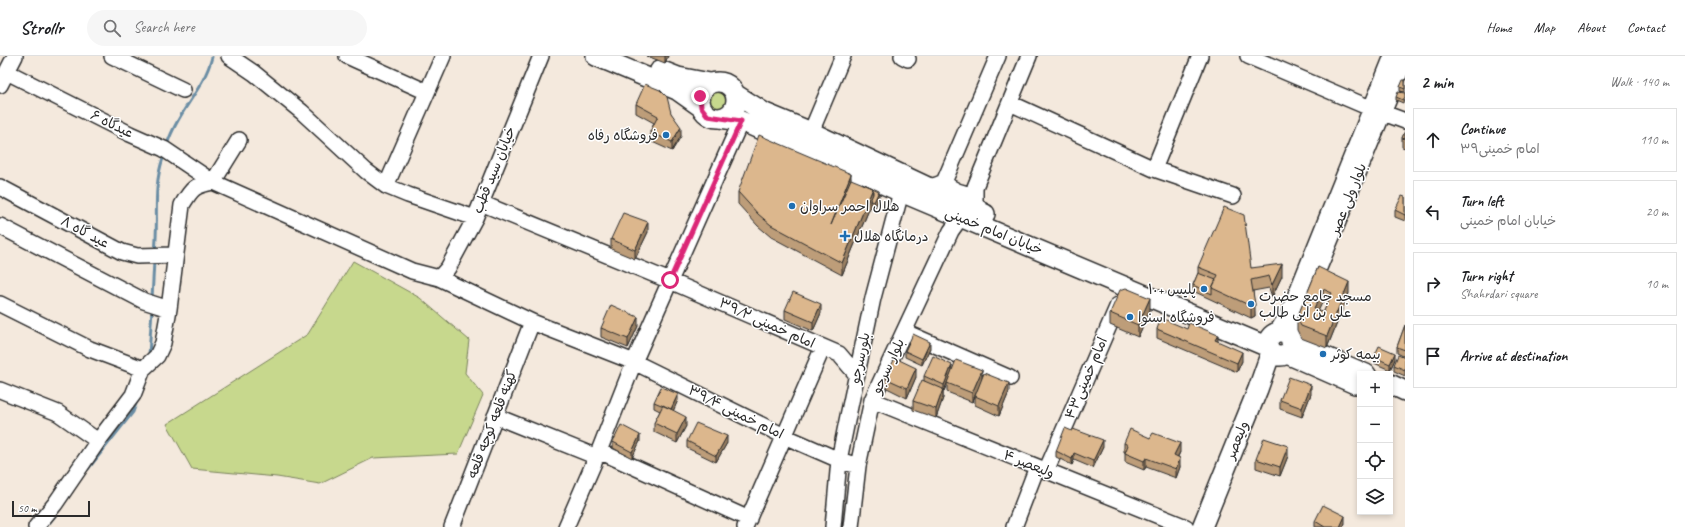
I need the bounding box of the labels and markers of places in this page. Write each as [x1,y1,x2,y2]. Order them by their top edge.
place label: فروشگاه رفاه [588,127,658,144]
marker: فروشگاه رفاه [661,130,671,140]
place label: هلال احمر سراوان [800,198,899,215]
marker: هلال احمر سراوان [787,201,797,211]
place label: درمانگاه هلال [854,228,929,245]
marker: درمانگاه هلال [839,230,851,242]
place label: پلیس +۱۰ [1148,281,1196,299]
marker: پلیس +۱۰ [1199,284,1209,294]
place label: مسجد جامع حضرت علی بن ابی طالب [1259,288,1372,321]
marker: مسجد جامع حضرت علی بن ابی طالب [1246,299,1256,309]
place label: فروشگاه اسنوا [1138,309,1214,327]
marker: فروشگاه اسنوا [1125,312,1135,322]
place label: بیمه کوثر [1330,346,1380,363]
marker: بیمه کوثر [1318,349,1328,359]

